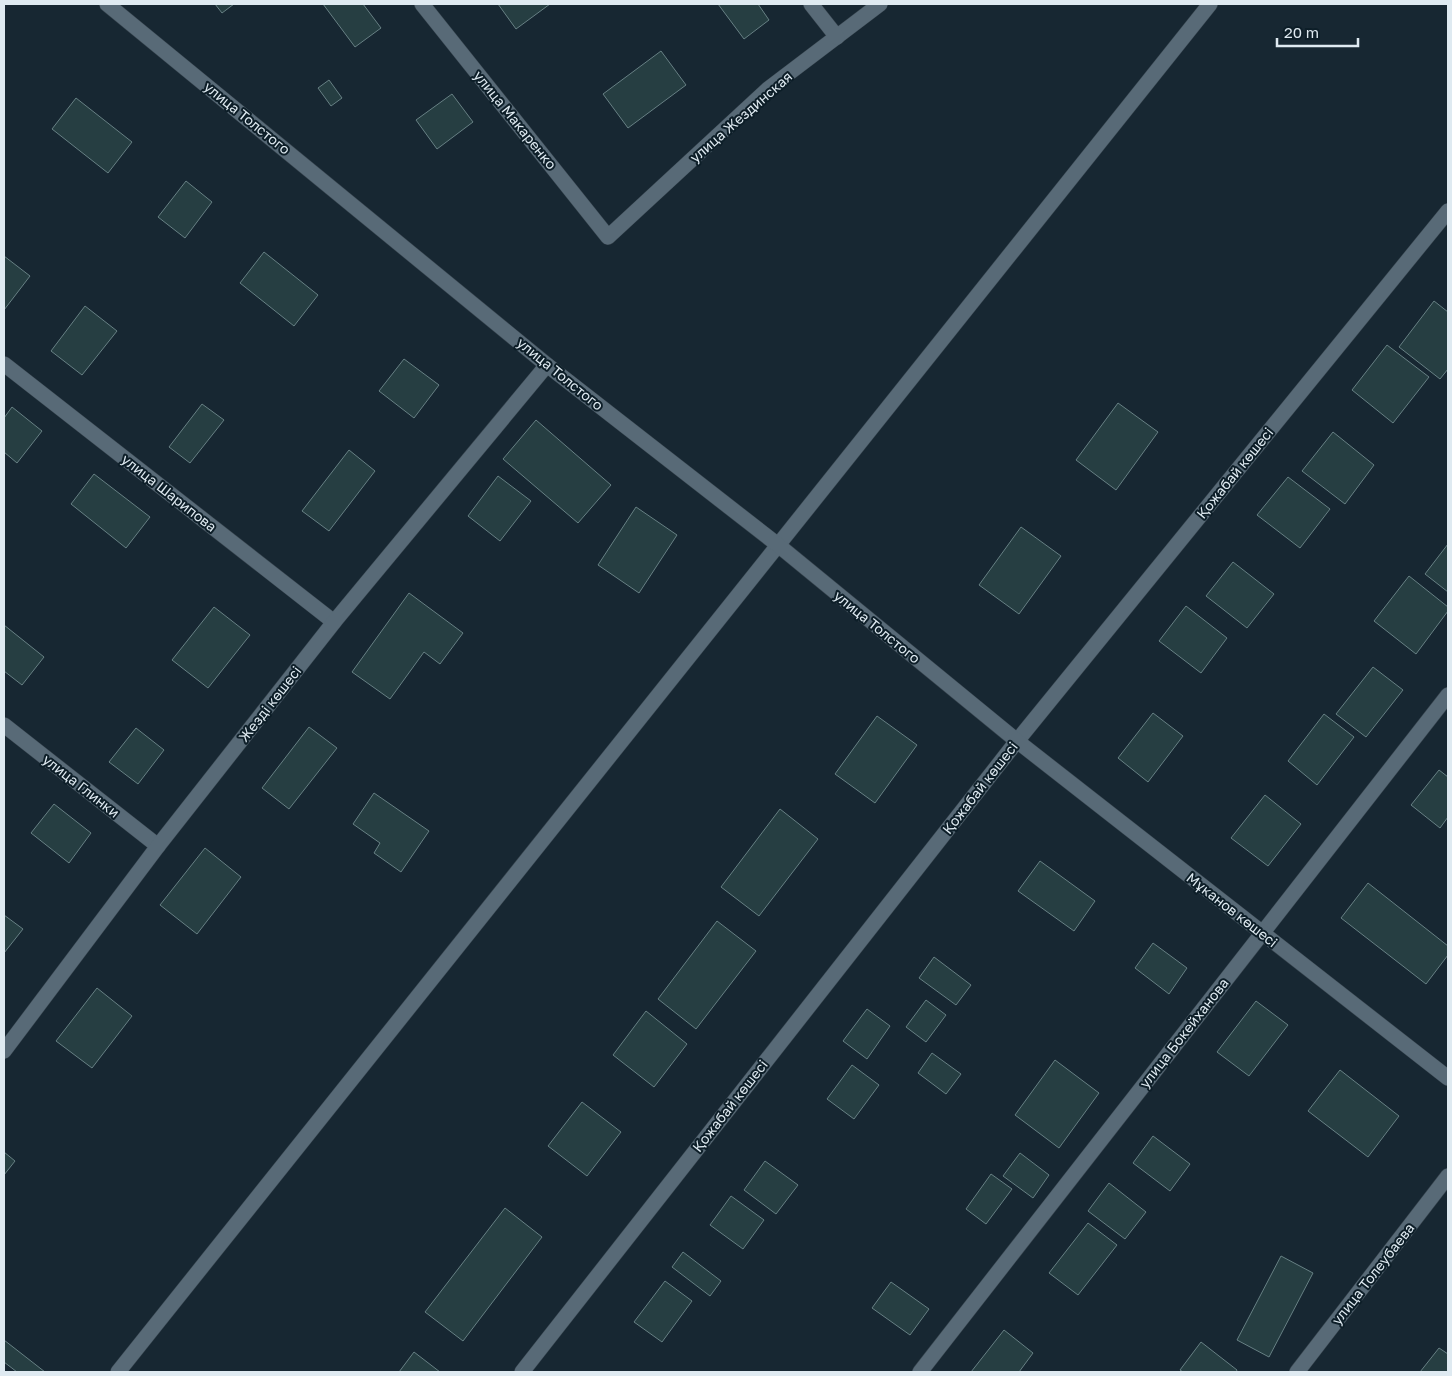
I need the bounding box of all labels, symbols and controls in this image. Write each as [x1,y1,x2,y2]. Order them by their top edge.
scale bar [1277,15,1358,47]
text: 20 m [1284,23,1319,41]
street label: улица Макаренко [470,67,560,172]
street label: улица Жездинская [686,68,795,166]
street label: улица Толстого [201,78,294,158]
street label: улица Толстого [514,334,607,414]
street label: Қожабай көшесі [1193,424,1277,522]
street label: улица Шарипова [118,450,220,535]
street label: улица Толстого [831,587,924,667]
street label: Жезді көшесі [235,662,304,745]
street label: Қожабай көшесі [938,738,1021,837]
street label: улица Глинки [40,750,123,821]
street label: Мұканов көшесі [1183,869,1281,951]
street label: улица Бокейханова [1135,974,1232,1091]
street label: Қожабай көшесі [688,1056,771,1155]
street label: улица Толеубаева [1328,1220,1418,1328]

